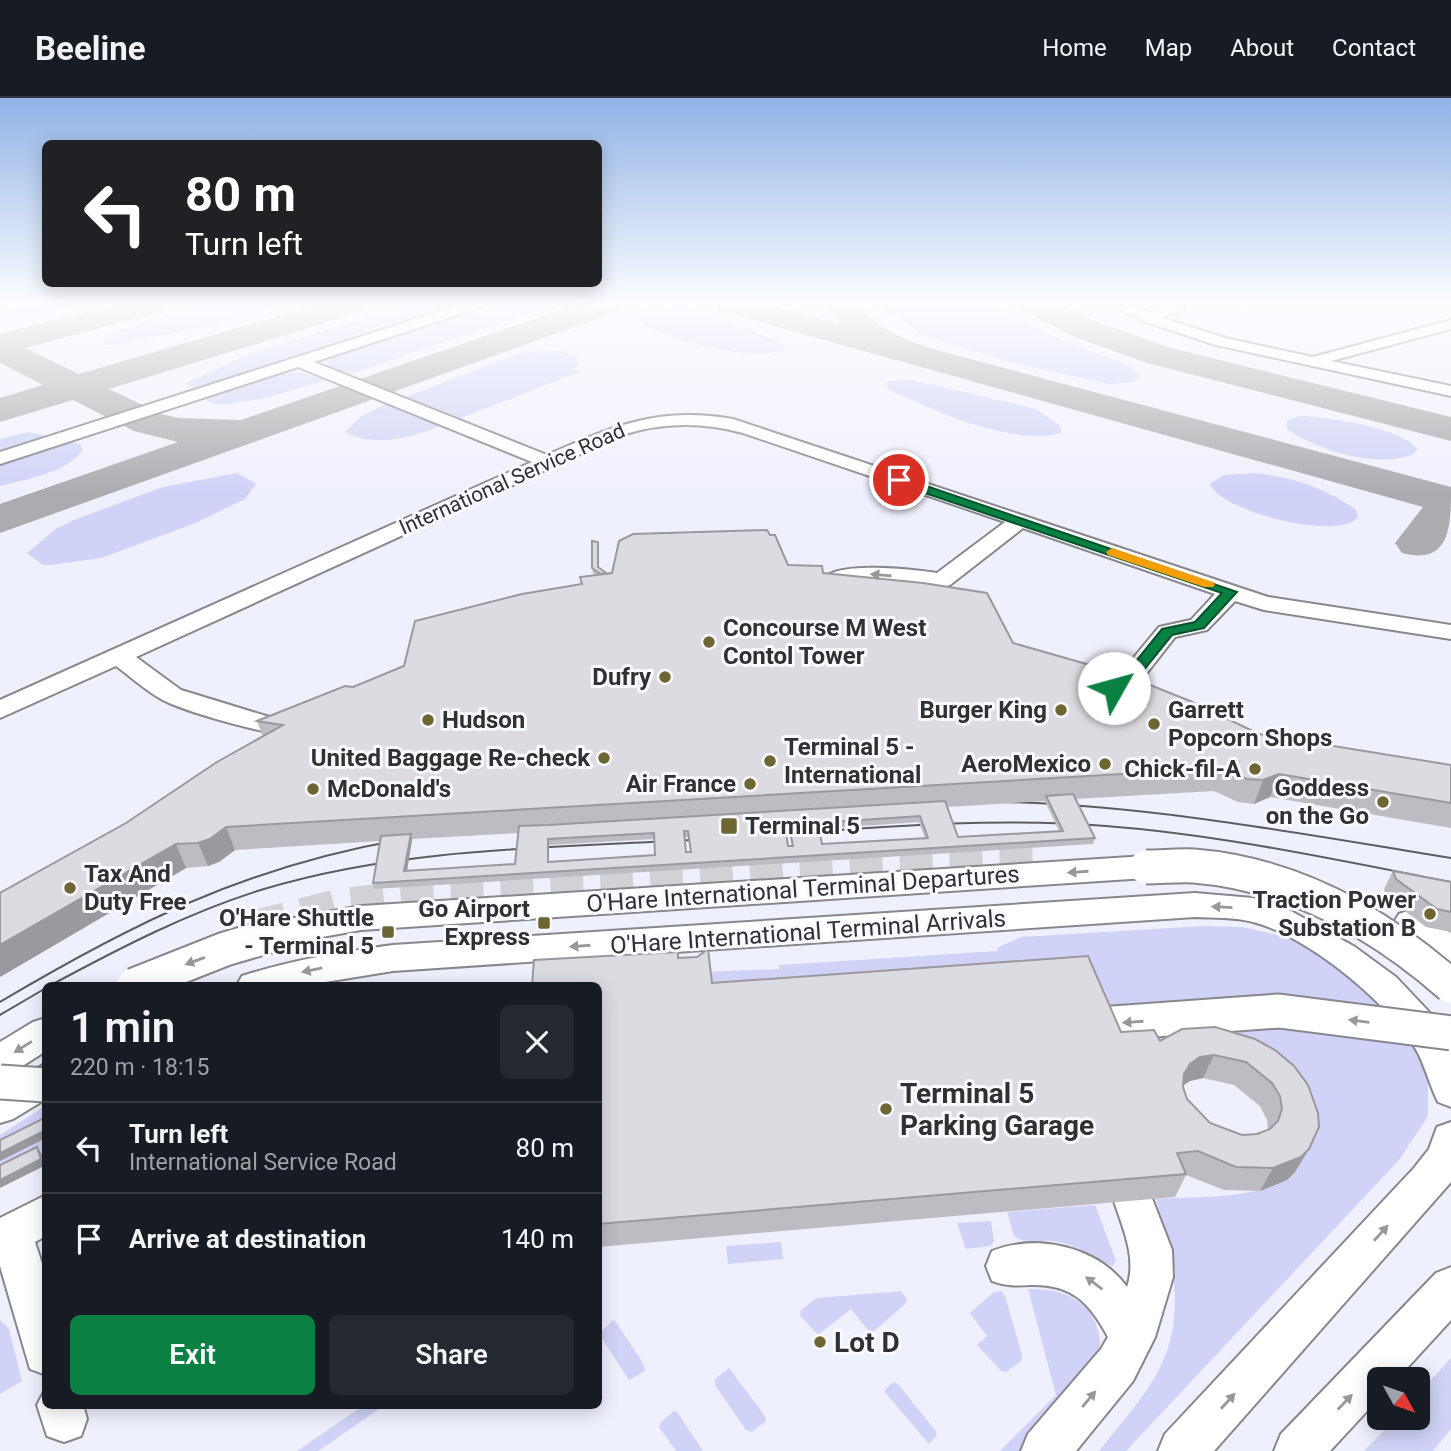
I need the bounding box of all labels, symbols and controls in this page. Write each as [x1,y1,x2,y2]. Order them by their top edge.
text: Beeline [35,29,146,68]
text: Home [1042,34,1107,62]
text: Map [1145,34,1192,62]
text: About [1230,34,1294,62]
text: Contact [1332,34,1416,62]
text: 80 m [185,166,296,223]
icon: left [70,168,161,259]
text: Turn left [185,225,303,263]
street label: International Service Road [395,418,629,540]
pin [869,450,929,510]
icon: arrive [880,461,918,499]
one-way arrow [869,569,891,580]
place label: Concourse M West Contol Tower [723,614,926,670]
marker: Concourse M West Contol Tower [701,634,717,650]
position arrow [1077,651,1151,725]
place label: Dufry [592,663,652,691]
marker: Dufry [657,669,673,685]
place label: Burger King [919,696,1047,724]
place label: Garrett Popcorn Shops [1168,696,1332,752]
marker: Burger King [1053,702,1069,718]
place label: Hudson [442,706,525,734]
marker: Hudson [420,712,436,728]
marker: Garrett Popcorn Shops [1146,716,1162,732]
place label: Terminal 5 - International [784,733,921,789]
place label: United Baggage Re-check [311,744,591,772]
marker: United Baggage Re-check [596,750,612,766]
place label: AeroMexico [961,750,1091,778]
marker: Terminal 5 - International [762,753,778,769]
place label: Chick-fil-A [1124,755,1242,783]
marker: AeroMexico [1097,756,1113,772]
marker: Chick-fil-A [1247,761,1263,777]
place label: Air France [626,770,736,798]
place label: Goddess on the Go [1266,774,1369,830]
place label: McDonald's [327,775,451,803]
marker: Air France [742,776,758,792]
marker: McDonald's [305,781,321,797]
marker: Goddess on the Go [1375,794,1391,810]
place label: Terminal 5 [745,812,860,840]
marker: Terminal 5 [719,816,739,836]
place label: Tax And Duty Free [84,860,187,916]
street label: O'Hare International Terminal Departures [585,860,1021,918]
one-way arrow [1066,866,1088,877]
marker: Tax And Duty Free [62,880,78,896]
place label: Traction Power Substation B [1253,886,1416,942]
place label: Go Airport Express [418,895,530,951]
one-way arrow [1211,901,1233,912]
place label: O'Hare Shuttle - Terminal 5 [219,904,374,960]
street label: O'Hare International Terminal Arrivals [609,904,1007,960]
marker: Traction Power Substation B [1422,906,1438,922]
marker: Go Airport Express [536,915,552,931]
marker: O'Hare Shuttle - Terminal 5 [380,924,396,940]
one-way arrow [568,941,590,952]
one-way arrow [184,955,205,966]
one-way arrow [301,965,323,976]
text: 1 min [70,1003,175,1052]
button: close [500,1005,574,1079]
one-way arrow [1348,1016,1370,1027]
one-way arrow [1121,1017,1143,1028]
one-way arrow [13,1040,32,1053]
text: 220 m · 18:15 [70,1054,209,1081]
place label: Terminal 5 Parking Garage [900,1077,1094,1142]
marker: Terminal 5 Parking Garage [878,1101,894,1117]
text: Turn left [129,1119,228,1149]
icon: left [70,1129,108,1167]
text: 80 m [516,1133,574,1163]
text: International Service Road [129,1149,397,1176]
icon: arrive [70,1220,108,1258]
text: Arrive at destination [129,1224,366,1254]
text: 140 m [501,1224,574,1254]
one-way arrow [1373,1225,1389,1242]
one-way arrow [1084,1276,1103,1290]
button: Exit [70,1315,315,1395]
button: Share [329,1315,574,1395]
place label: Lot D [834,1326,900,1359]
marker: Lot D [812,1334,828,1350]
north arrow [1367,1367,1430,1430]
map controls [1367,1367,1430,1430]
one-way arrow [1081,1390,1096,1407]
one-way arrow [1220,1392,1236,1410]
one-way arrow [1337,1394,1353,1411]

